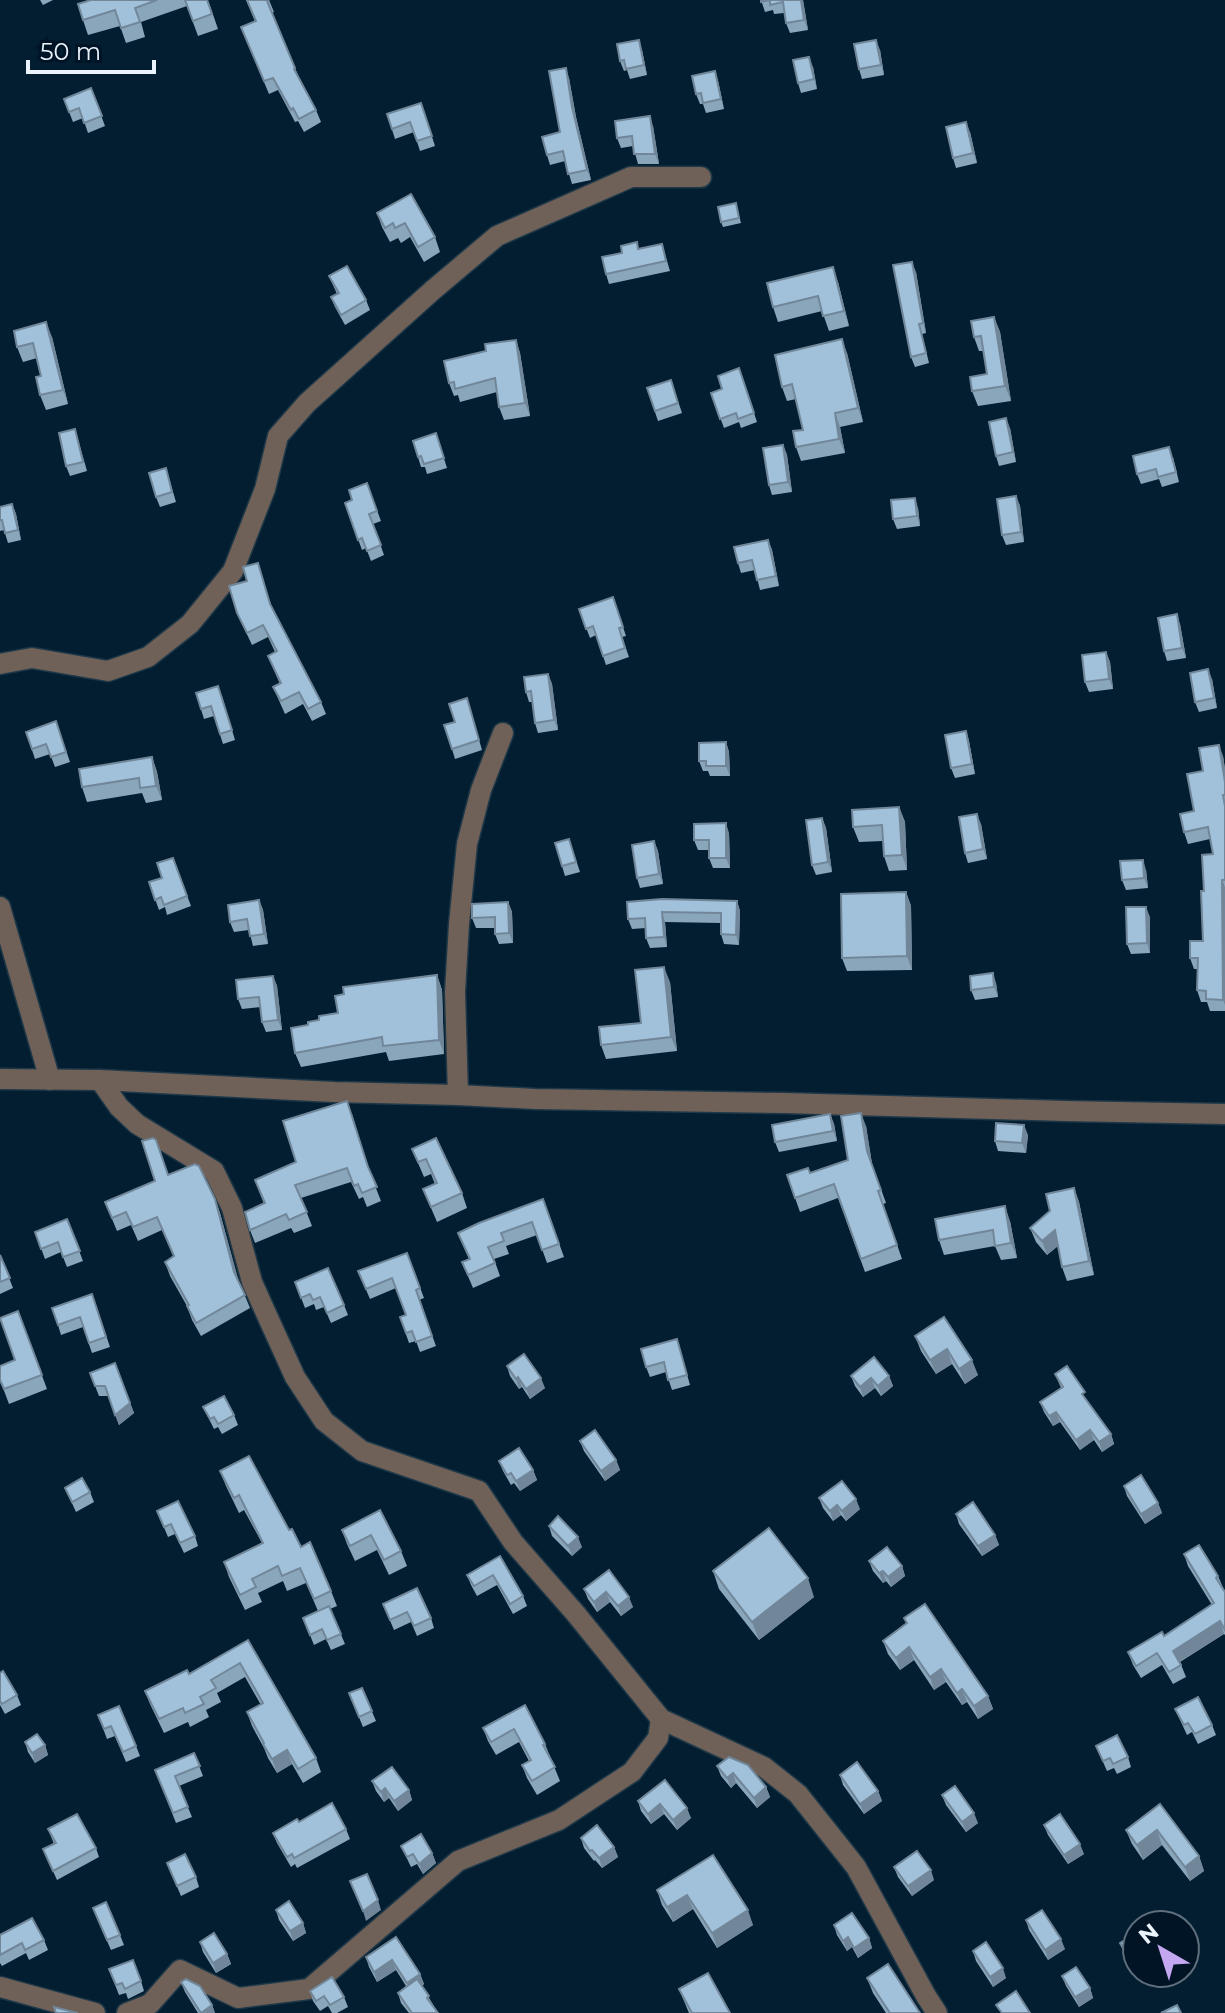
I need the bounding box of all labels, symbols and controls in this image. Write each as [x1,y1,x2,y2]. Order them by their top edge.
scale bar [28,24,154,74]
text: 50 m [40,37,101,66]
north arrow [1121,1909,1201,1989]
text: N [1133,1918,1164,1950]

